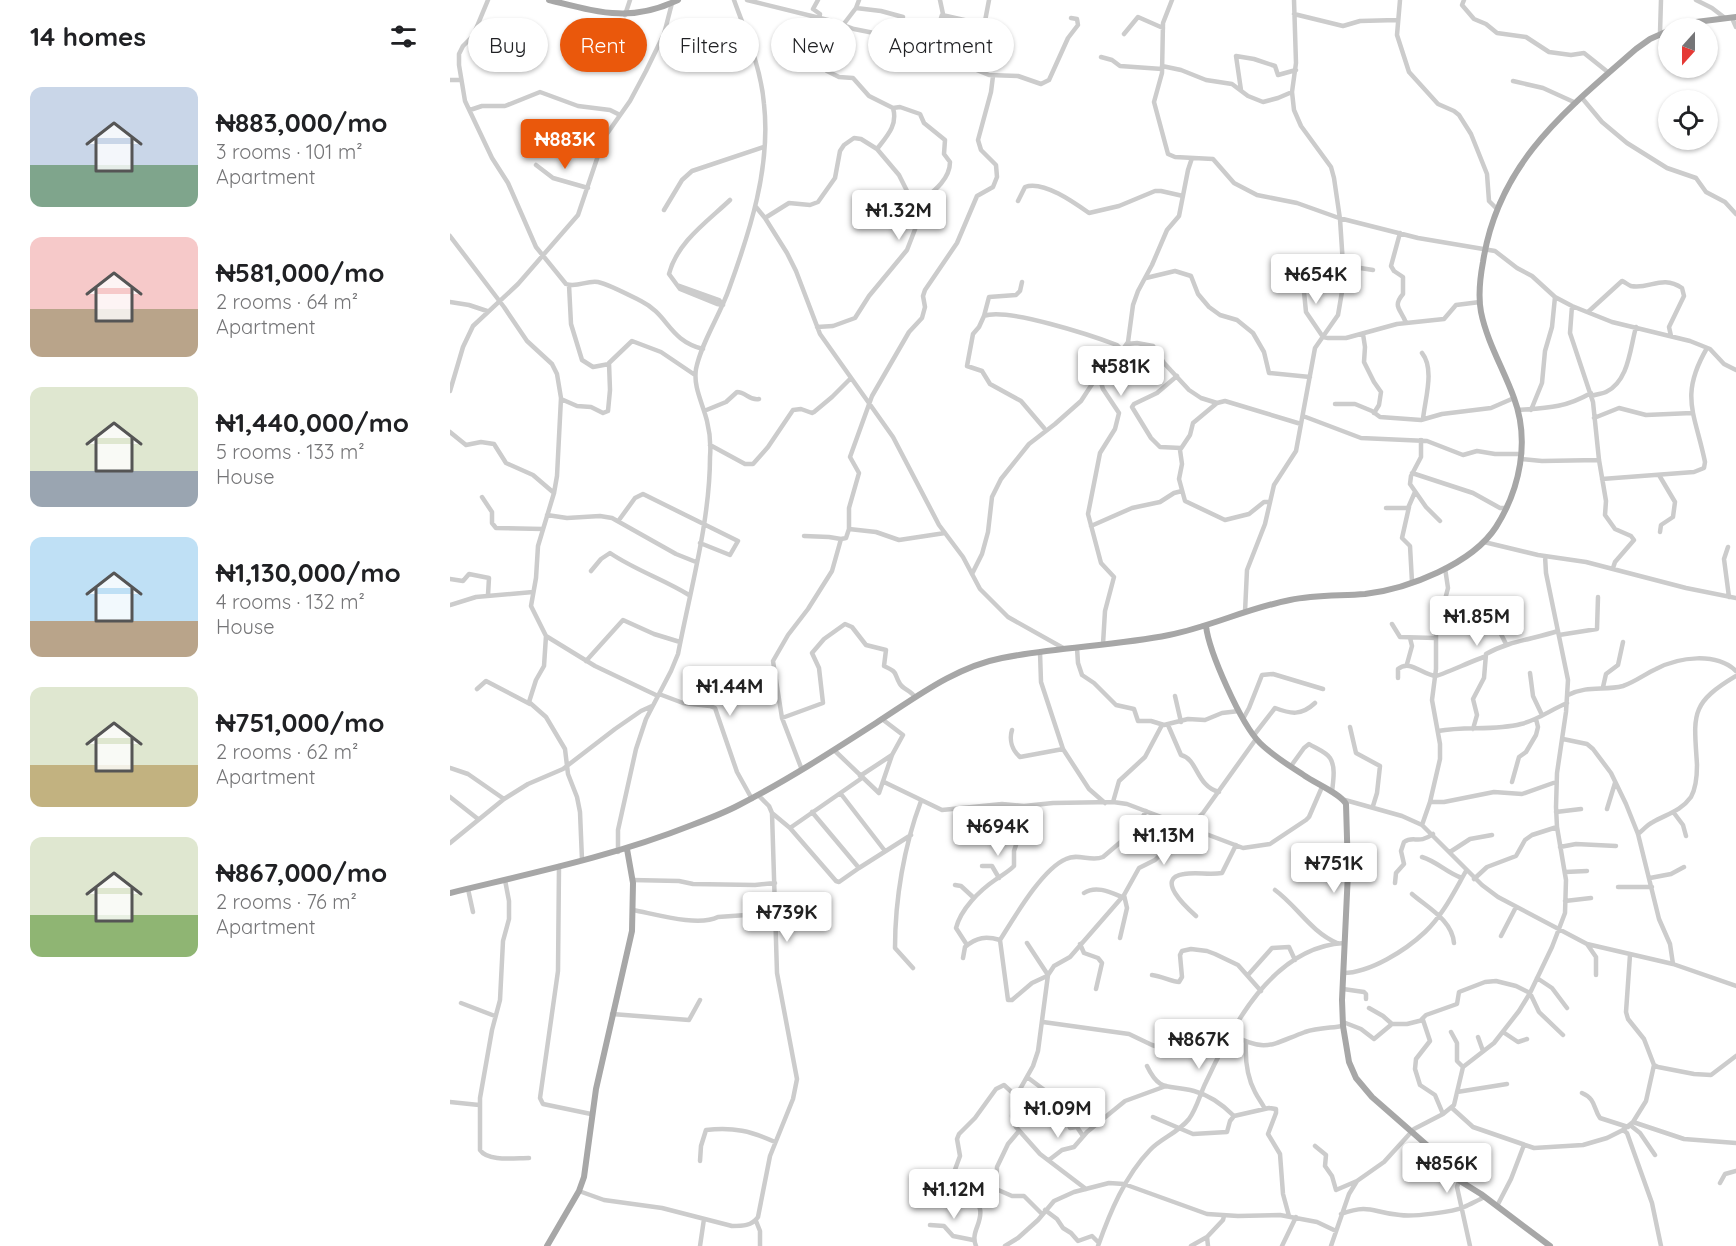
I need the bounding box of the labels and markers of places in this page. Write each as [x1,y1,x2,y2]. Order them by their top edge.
pin: ₦883K [523,119,607,170]
pin: ₦1.32M [850,190,948,241]
pin: ₦654K [1274,254,1358,305]
pin: ₦581K [1079,346,1163,397]
pin: ₦1.85M [1428,596,1526,647]
pin: ₦1.44M [681,666,779,717]
pin: ₦694K [956,806,1040,857]
pin: ₦1.13M [1115,815,1213,866]
pin: ₦751K [1292,843,1376,894]
pin: ₦739K [745,892,829,943]
pin: ₦867K [1157,1019,1241,1070]
pin: ₦1.09M [1009,1088,1107,1139]
pin: ₦856K [1405,1143,1489,1194]
pin: ₦1.12M [905,1169,1003,1220]

